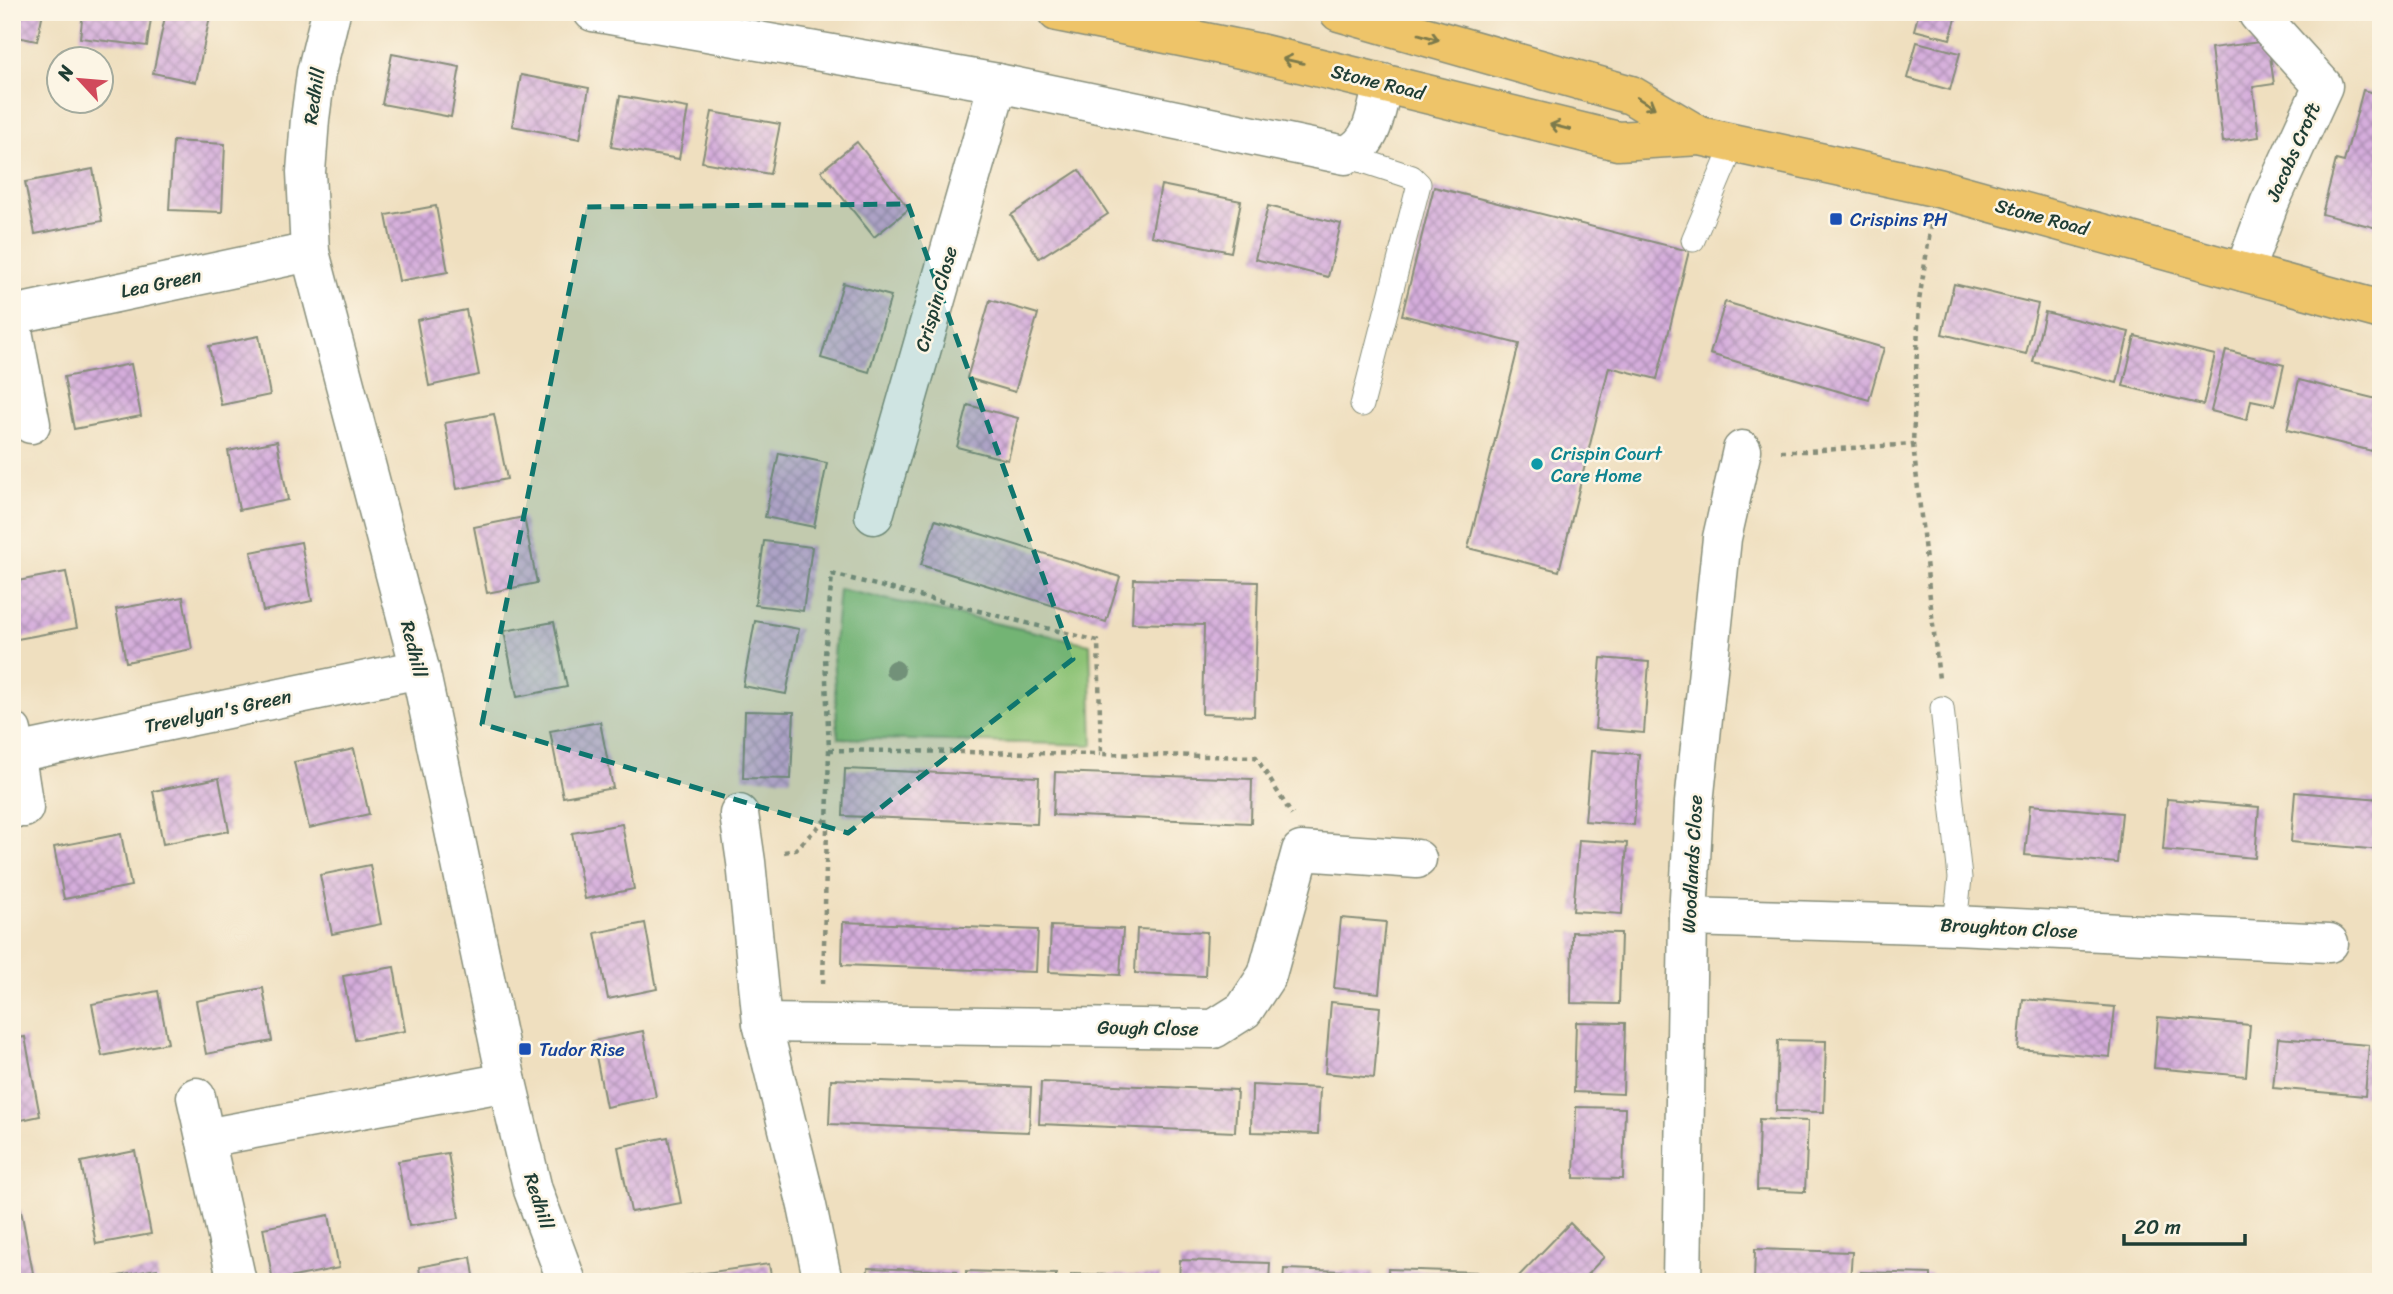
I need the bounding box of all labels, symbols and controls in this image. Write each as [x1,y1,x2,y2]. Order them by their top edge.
one-way arrow [1417,32,1439,45]
north arrow [46,46,116,116]
one-way arrow [1282,54,1305,67]
street label: Stone Road [1328,54,1430,110]
text: N [47,59,83,87]
street label: Redhill [294,65,334,127]
one-way arrow [1635,97,1655,111]
street label: Jacobs Croft [2256,97,2330,208]
one-way arrow [1549,120,1572,133]
street label: Stone Road [1992,189,2094,246]
place label: Crispins PH [1850,203,1948,236]
marker: Crispins PH [1828,211,1844,227]
street label: Crispin Close [905,242,967,356]
street label: Lea Green [118,258,204,308]
place label: Crispin Court Care Home [1551,437,1663,492]
marker: Crispin Court Care Home [1529,456,1545,472]
street label: Redhill [391,617,437,681]
street label: Trevelyan's Green [142,679,294,743]
street label: Woodlands Close [1672,794,1712,934]
street label: Broughton Close [1939,908,2079,948]
street label: Gough Close [1097,1011,1199,1045]
place label: Tudor Rise [539,1033,625,1066]
marker: Tudor Rise [517,1041,533,1057]
street label: Redhill [514,1169,564,1234]
scale bar [2124,1203,2244,1247]
text: 20 m [2134,1208,2181,1246]

